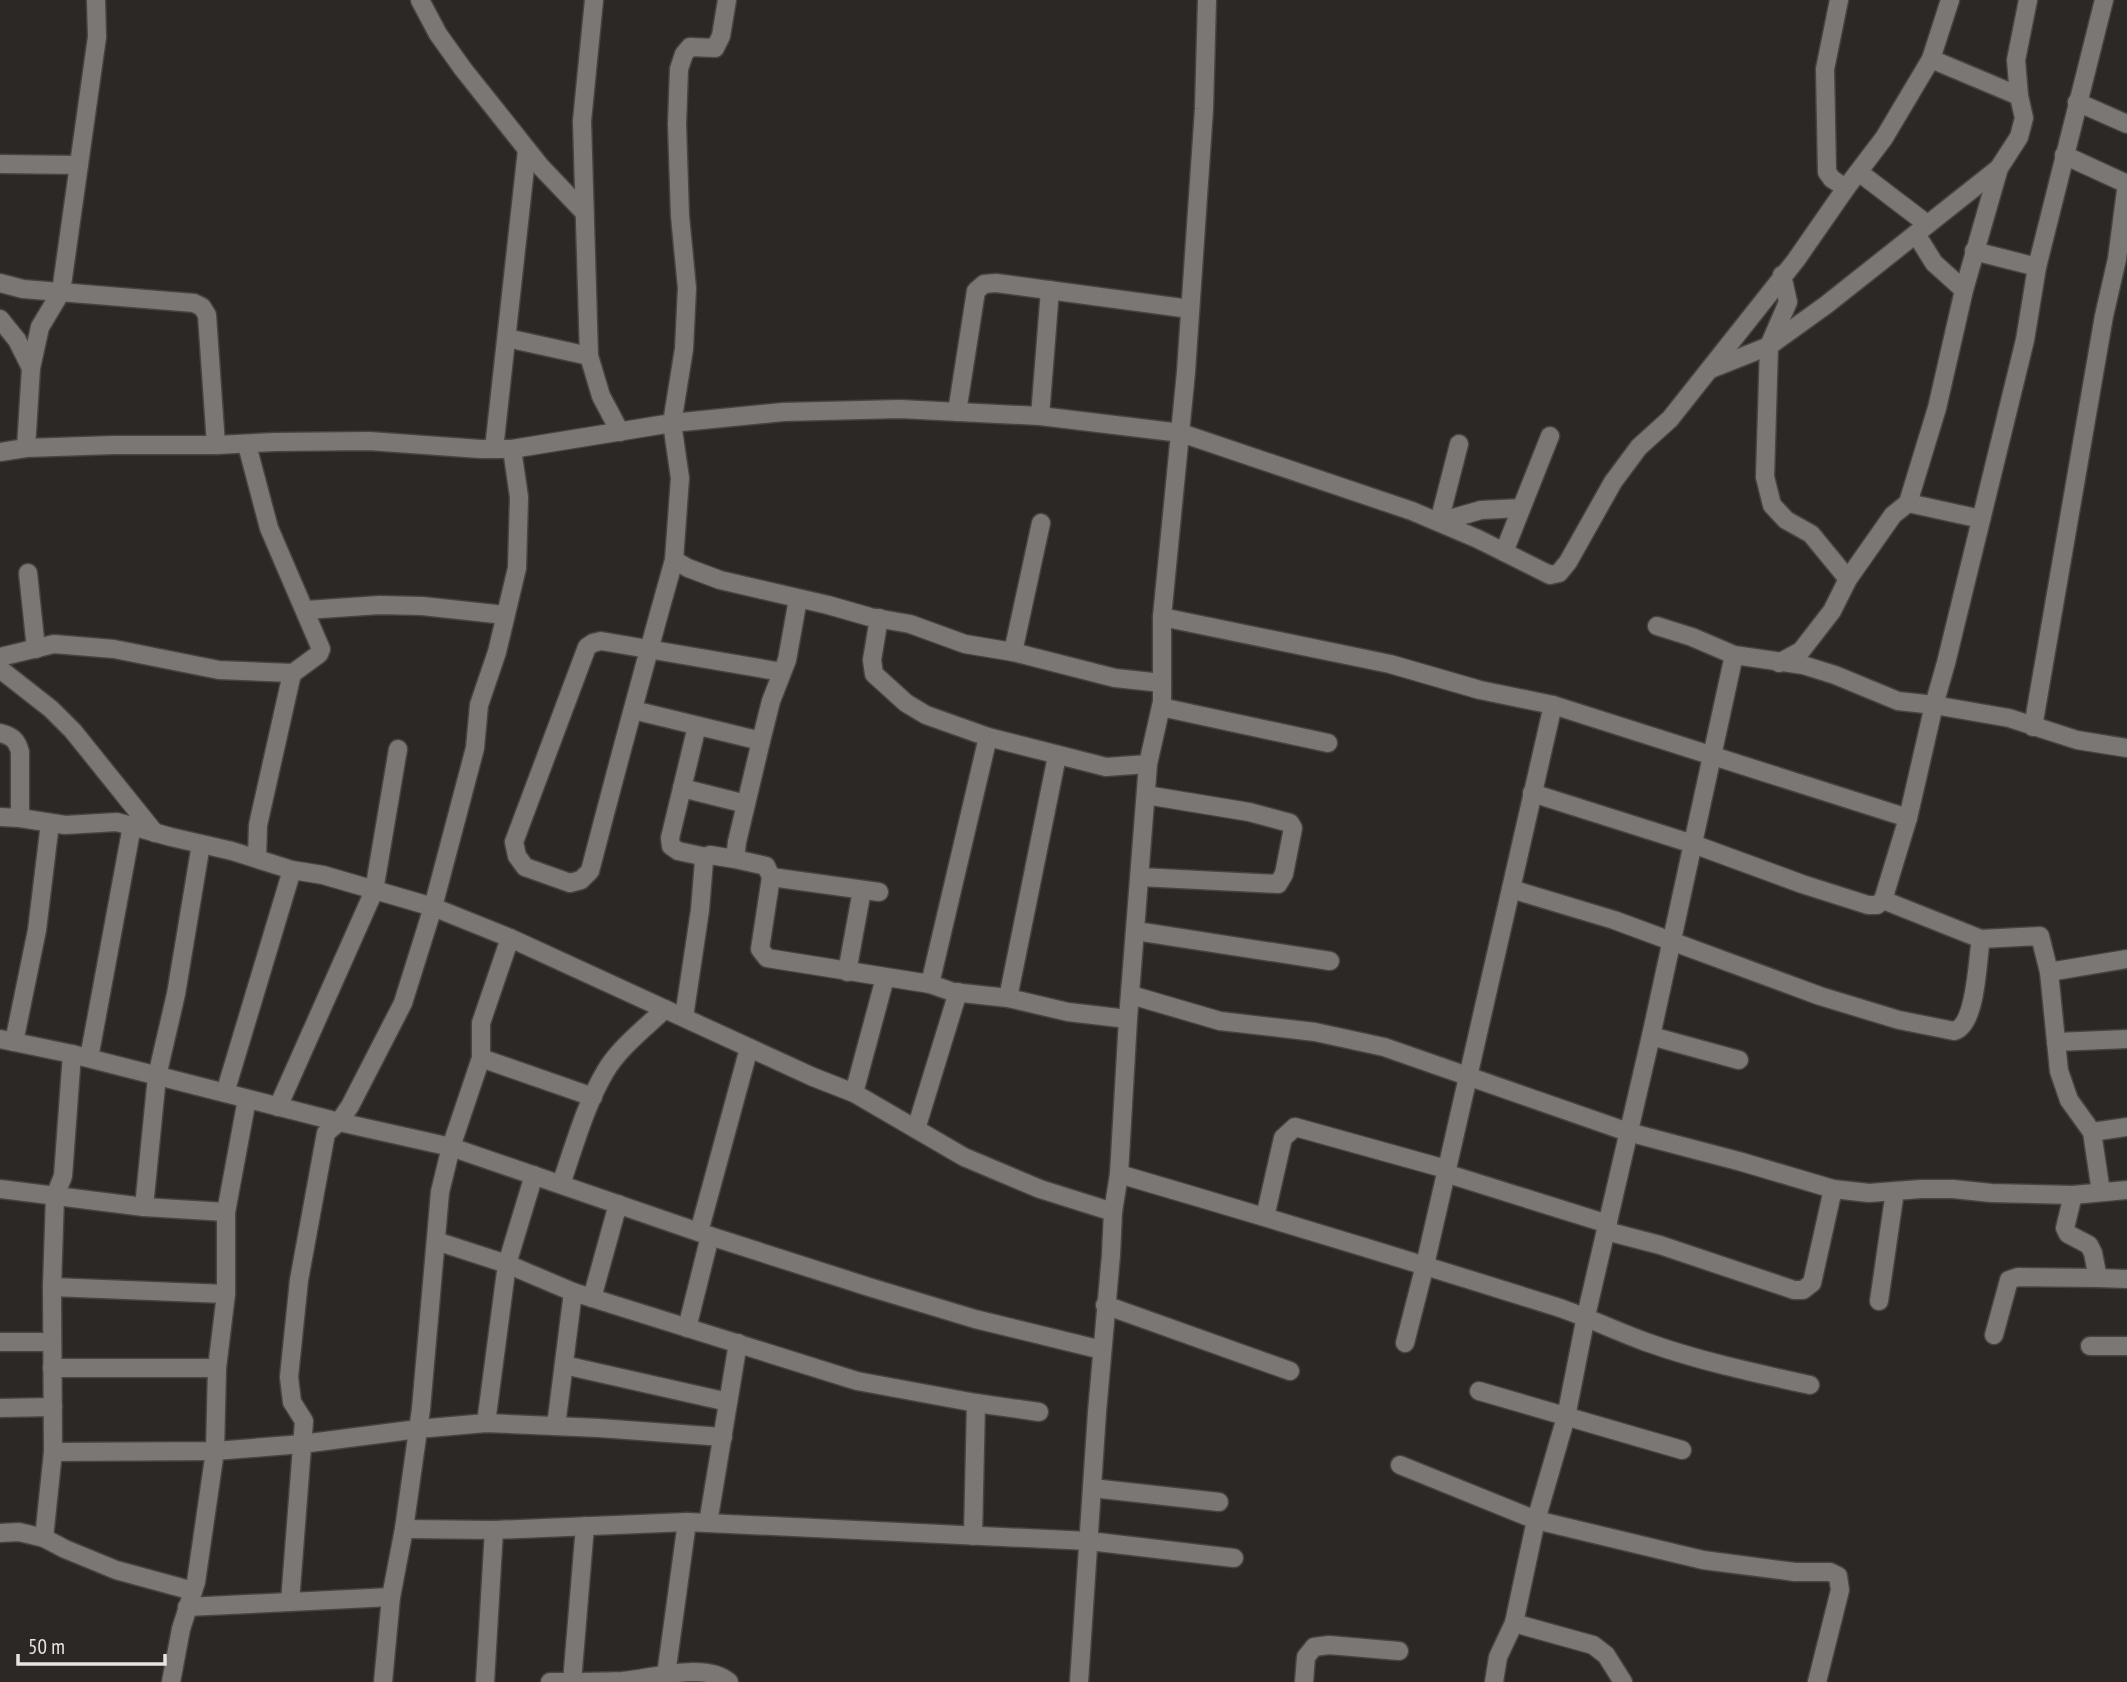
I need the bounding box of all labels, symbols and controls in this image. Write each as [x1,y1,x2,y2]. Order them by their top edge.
scale bar [18,1622,164,1666]
text: 50 m [28,1633,65,1660]

